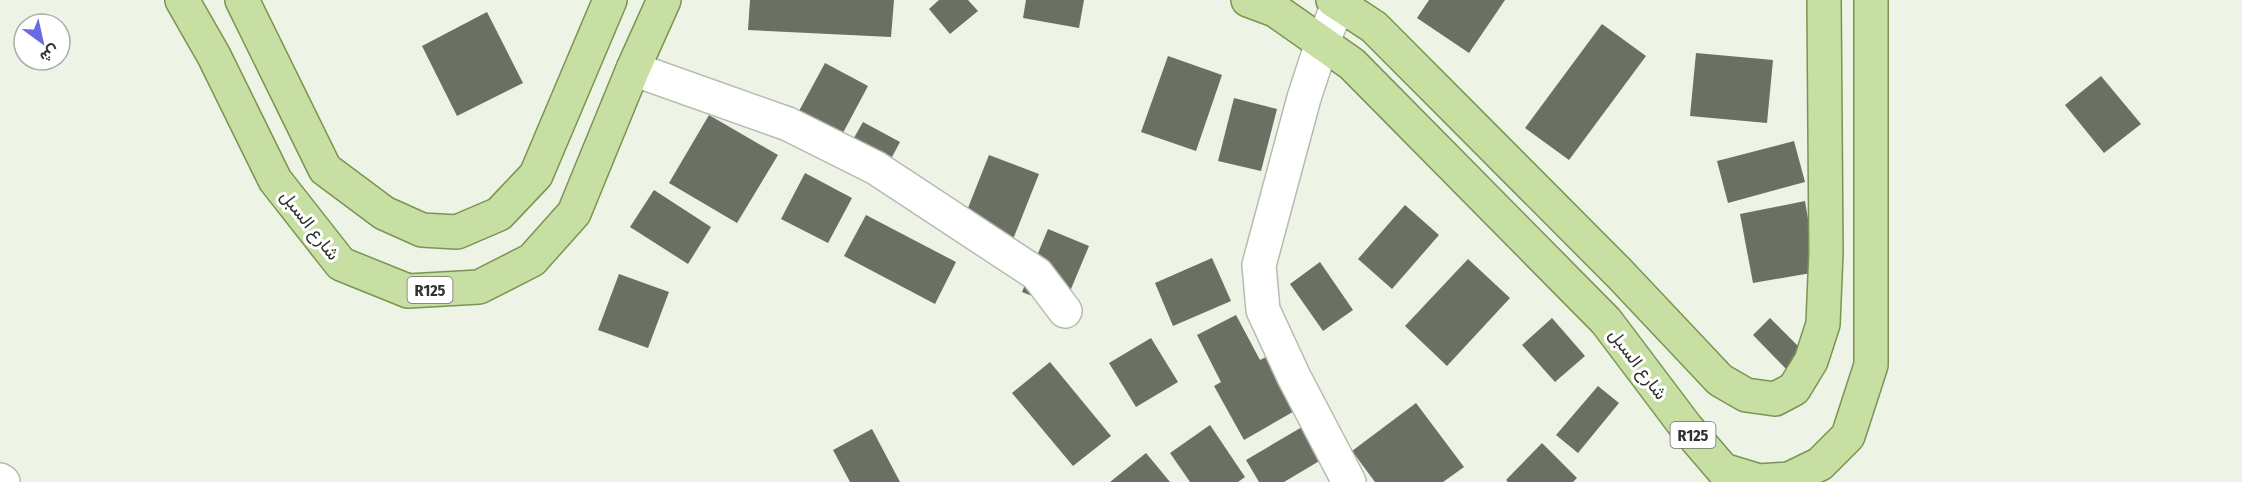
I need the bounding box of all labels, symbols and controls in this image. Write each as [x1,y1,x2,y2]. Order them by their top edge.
north arrow [12,12,72,72]
text: ش [37,41,63,67]
street label: شارع السبل [275,185,344,265]
road number: R125 [408,277,452,303]
street label: شارع السبل [1603,324,1672,404]
road number: R125 [1670,422,1716,448]

